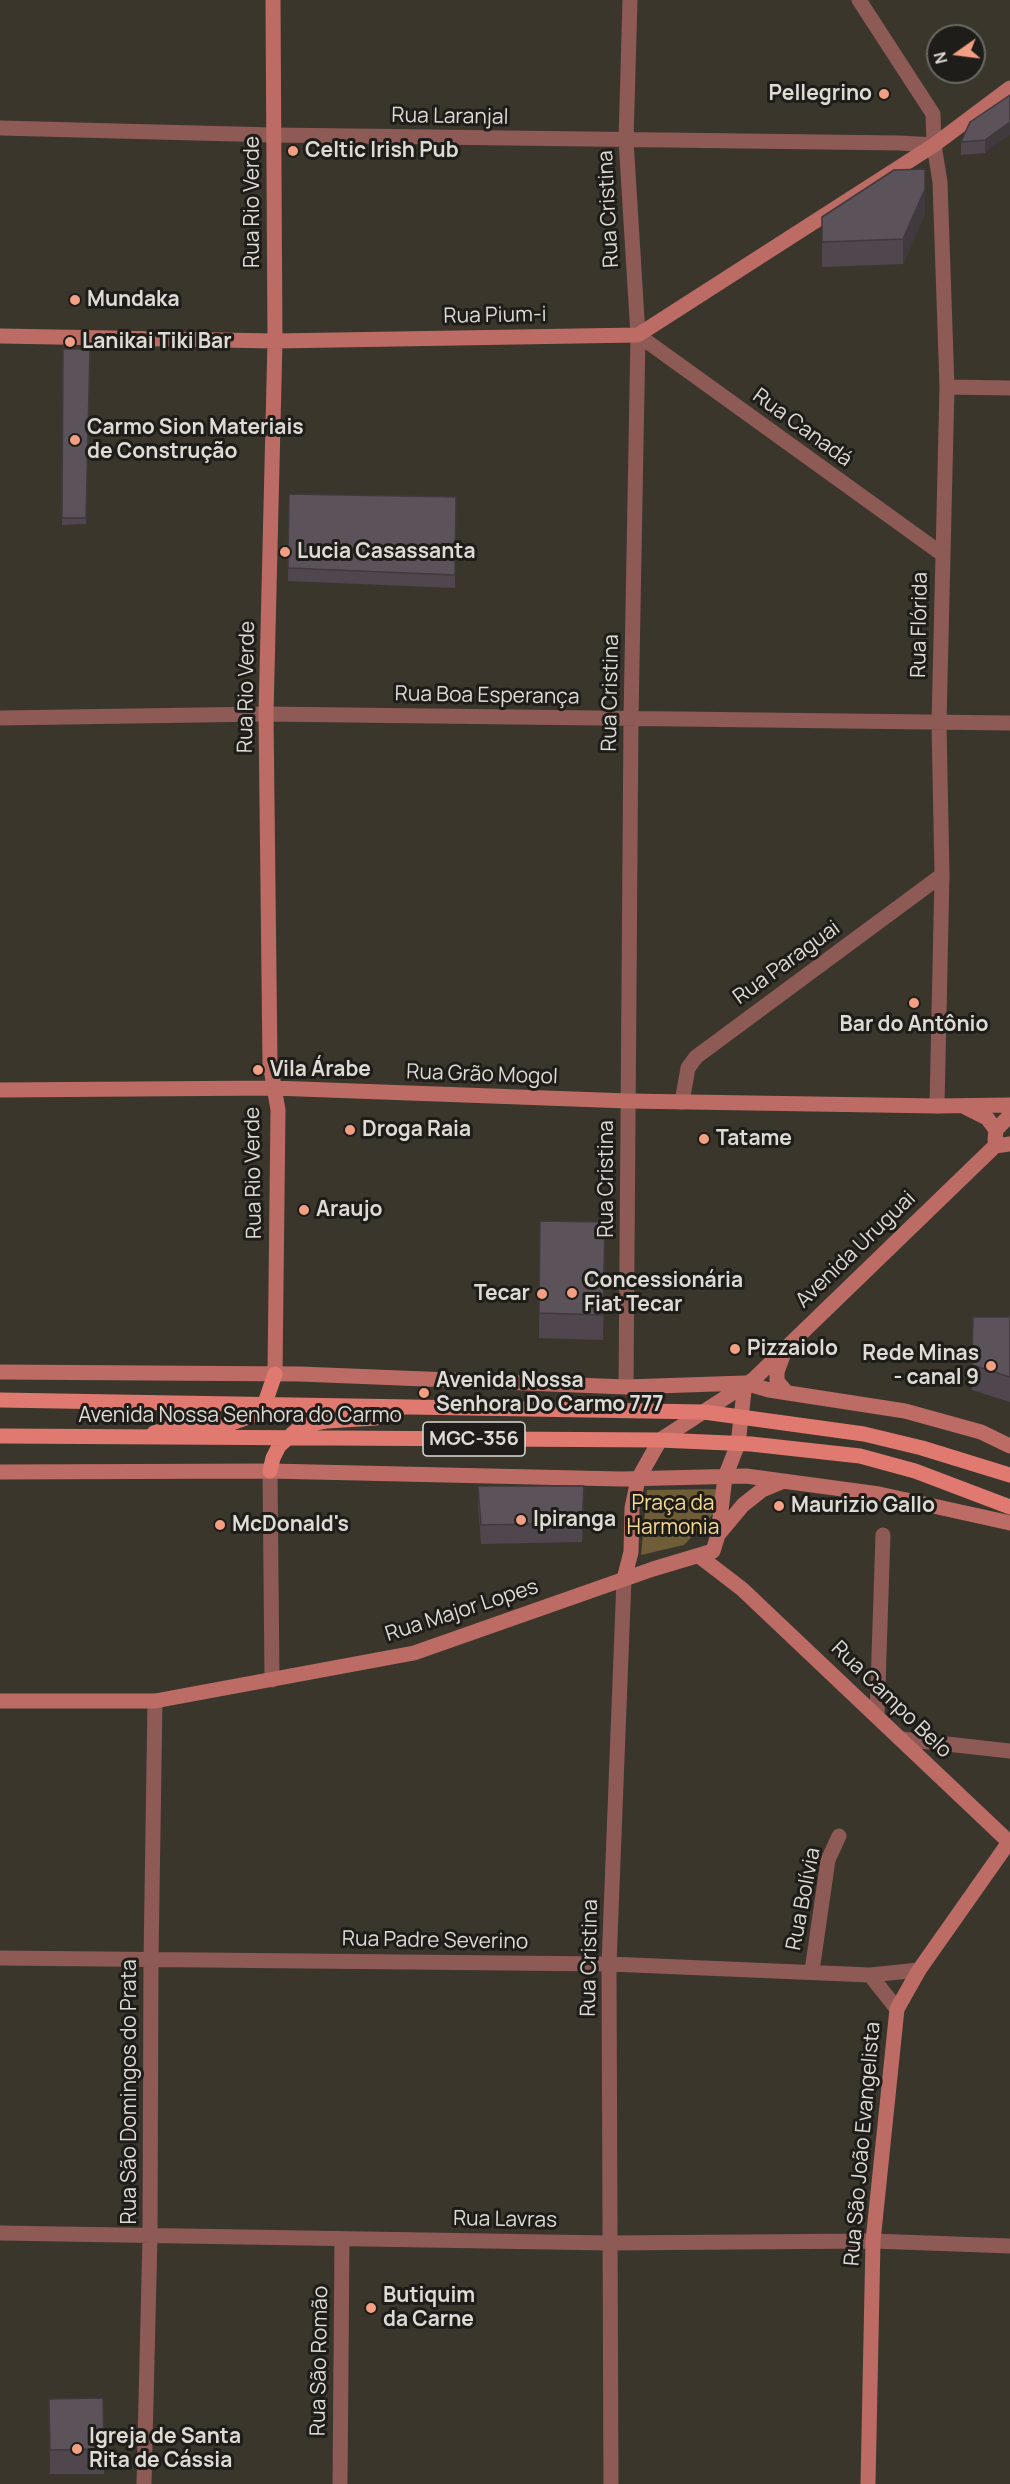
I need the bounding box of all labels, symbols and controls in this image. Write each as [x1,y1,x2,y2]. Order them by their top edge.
north arrow [926,24,986,84]
text: N [928,50,953,66]
place label: Pellegrino [769,81,872,107]
marker: Pellegrino [877,87,891,101]
street label: Rua Laranjal [391,103,509,131]
street label: Rua Rio Verde [240,136,266,268]
place label: Celtic Irish Pub [305,138,459,164]
marker: Celtic Irish Pub [286,144,300,158]
street label: Rua Cristina [593,150,625,268]
place label: Mundaka [87,287,179,313]
marker: Mundaka [68,293,82,307]
street label: Rua Pium-i [443,303,547,329]
place label: Lanikai Tiki Bar [82,329,232,355]
marker: Lanikai Tiki Bar [63,335,77,349]
street label: Rua Canadá [747,384,857,472]
place label: Carmo Sion Materiais de Construção [87,415,304,465]
marker: Carmo Sion Materiais de Construção [68,433,82,447]
place label: Lucia Casassanta [297,539,476,565]
marker: Lucia Casassanta [278,545,292,559]
street label: Rua Flórida [906,572,934,678]
street label: Rua Rio Verde [233,621,261,753]
street label: Rua Cristina [597,634,625,752]
street label: Rua Boa Esperança [394,682,580,710]
street label: Rua Paraguai [729,916,845,1010]
marker: Bar do Antônio [907,996,921,1010]
place label: Bar do Antônio [840,1012,988,1038]
place label: Vila Árabe [270,1057,371,1083]
street label: Rua Grão Mogol [406,1060,558,1090]
marker: Vila Árabe [251,1063,265,1077]
street label: Rua Rio Verde [240,1107,268,1239]
place label: Droga Raia [362,1117,471,1143]
street label: Rua Cristina [594,1120,620,1238]
marker: Droga Raia [343,1123,357,1137]
place label: Tatame [716,1126,792,1152]
marker: Tatame [697,1132,711,1146]
street label: Avenida Uruguai [791,1187,921,1313]
place label: Araujo [316,1197,382,1223]
marker: Araujo [297,1203,311,1217]
place label: Concessionária Fiat Tecar [584,1268,743,1318]
place label: Tecar [474,1281,530,1307]
marker: Concessionária Fiat Tecar [565,1286,579,1300]
marker: Tecar [535,1287,549,1301]
place label: Pizzaiolo [747,1336,838,1362]
place label: Rede Minas - canal 9 [862,1341,979,1391]
marker: Pizzaiolo [728,1342,742,1356]
marker: Rede Minas - canal 9 [984,1359,998,1373]
place label: Avenida Nossa Senhora Do Carmo 777 [436,1368,663,1418]
marker: Avenida Nossa Senhora Do Carmo 777 [417,1386,431,1400]
street label: Avenida Nossa Senhora do Carmo [78,1403,402,1429]
road number: MGC-356 [423,1422,525,1456]
park label: Praça da Harmonia [627,1491,719,1541]
place label: Maurizio Gallo [791,1493,935,1519]
marker: Maurizio Gallo [772,1499,786,1513]
place label: Ipiranga [533,1507,616,1533]
place label: McDonald's [232,1512,349,1538]
marker: Ipiranga [514,1513,528,1527]
marker: McDonald's [213,1518,227,1532]
street label: Rua Major Lopes [382,1574,542,1648]
street label: Rua Campo Belo [826,1636,956,1764]
street label: Rua Bolívia [782,1846,826,1952]
street label: Rua Cristina [576,1899,604,2017]
street label: Rua Padre Severino [342,1927,528,1955]
street label: Rua São Domingos do Prata [117,1959,143,2225]
street label: Rua São João Evangelista [840,2021,886,2267]
street label: Rua Lavras [453,2206,557,2234]
place label: Butiquim da Carne [383,2283,475,2333]
street label: Rua São Romão [306,2286,334,2436]
marker: Butiquim da Carne [364,2301,378,2315]
place label: Igreja de Santa Rita de Cássia [89,2424,241,2474]
marker: Igreja de Santa Rita de Cássia [70,2442,84,2456]

